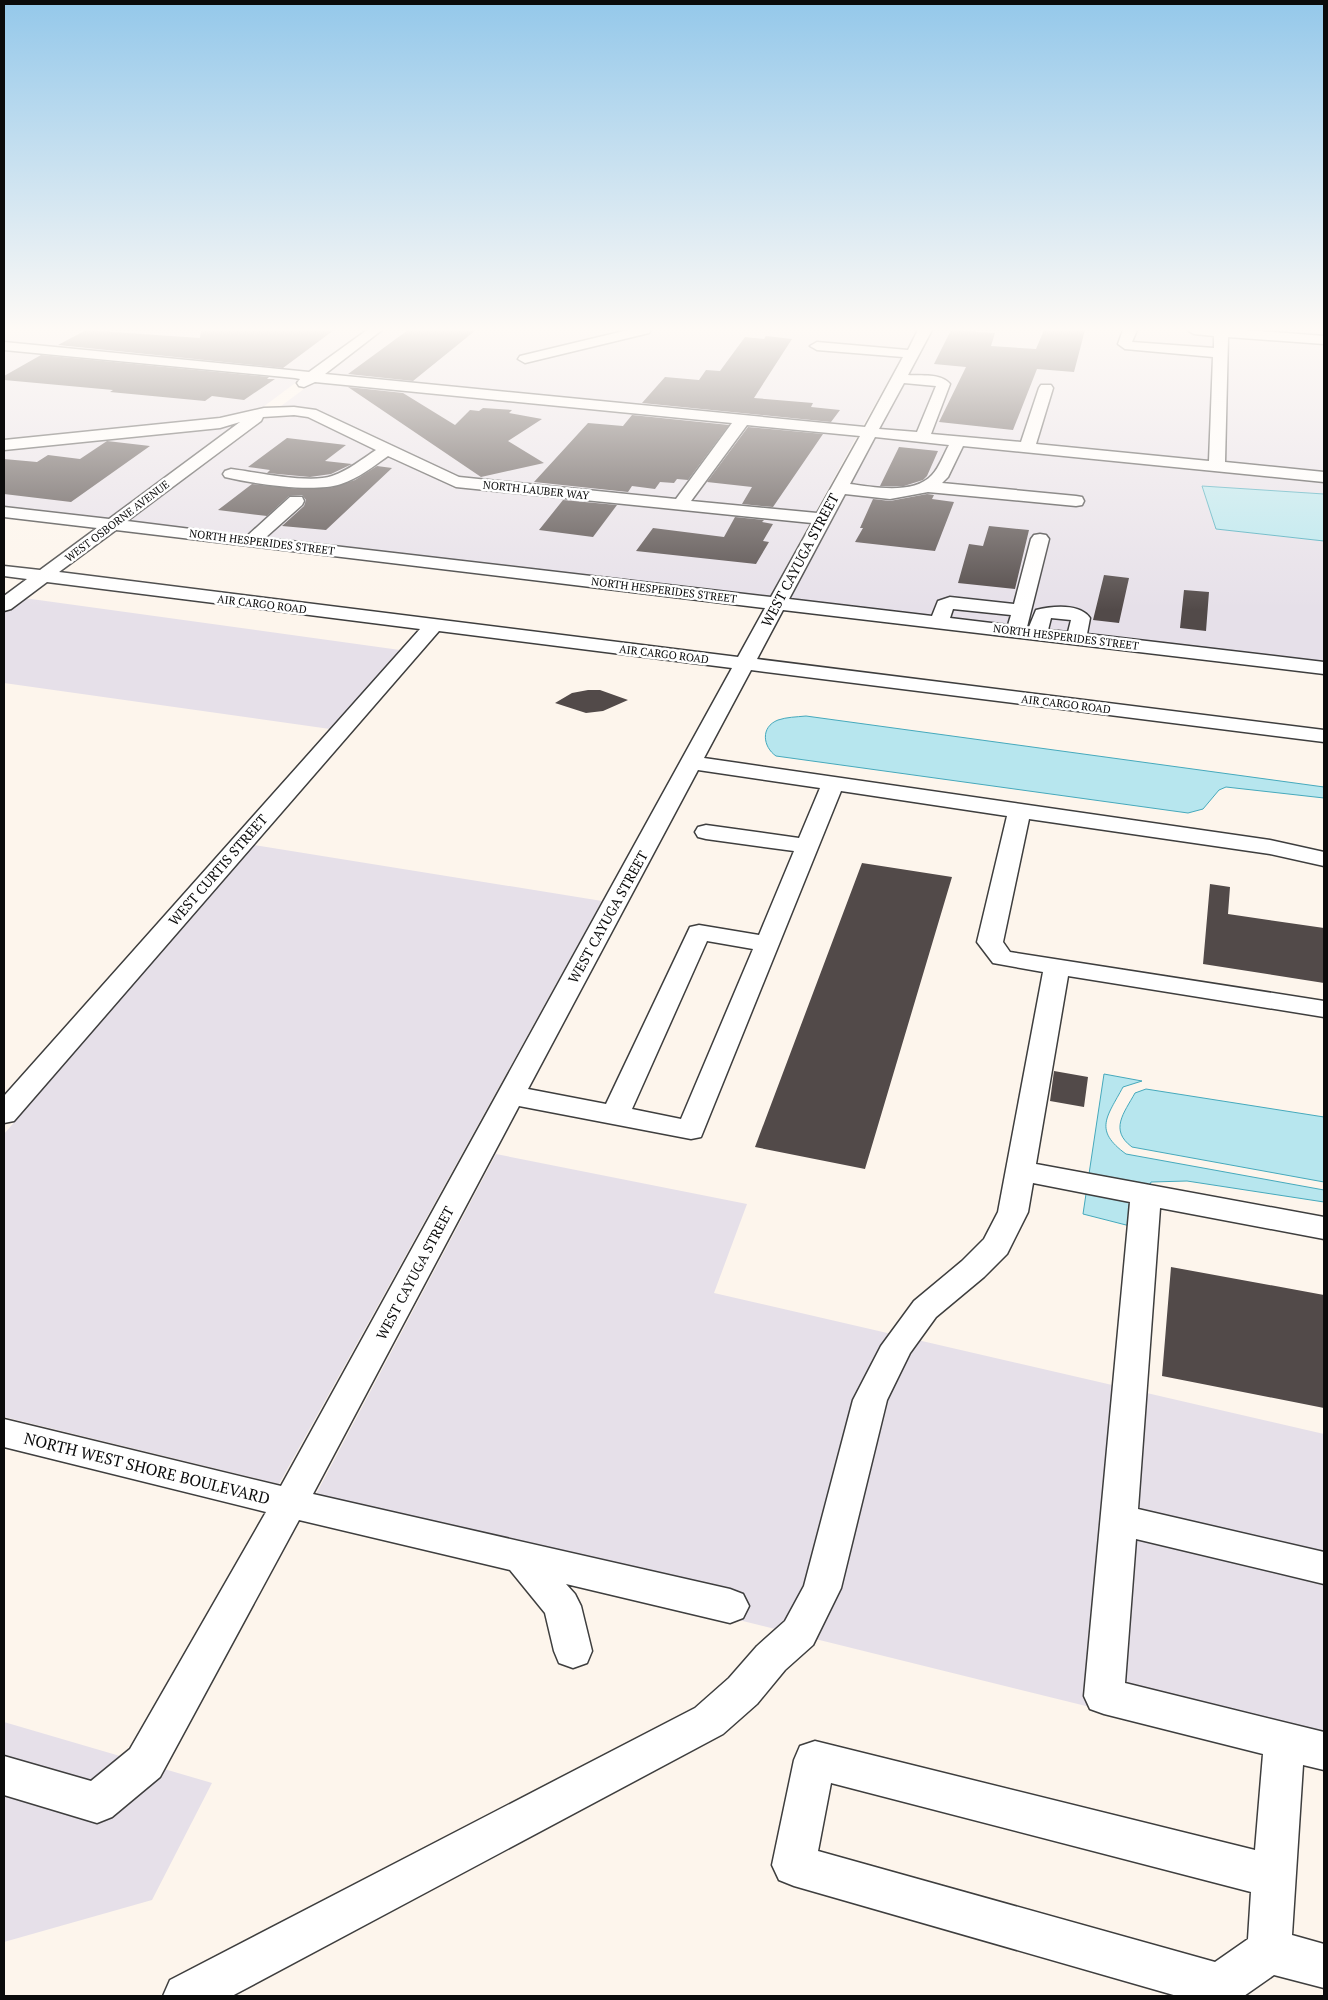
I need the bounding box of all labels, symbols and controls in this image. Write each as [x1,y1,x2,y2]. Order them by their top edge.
street label: WEST OSBORNE AVENUE [62,477,172,565]
street label: NORTH LAUBER WAY [482,477,591,503]
street label: WEST CAYUGA STREET [756,489,843,630]
street label: NORTH HESPERIDES STREET [188,526,336,558]
street label: NORTH HESPERIDES STREET [590,574,738,606]
street label: AIR CARGO ROAD [216,592,308,616]
street label: NORTH HESPERIDES STREET [992,621,1140,653]
street label: AIR CARGO ROAD [618,642,710,666]
street label: AIR CARGO ROAD [1020,692,1112,716]
street label: WEST CURTIS STREET [164,810,272,929]
street label: WEST CAYUGA STREET [563,847,652,986]
street label: WEST CAYUGA STREET [371,1202,458,1343]
street label: NORTH WEST SHORE BOULEVARD [22,1427,272,1509]

